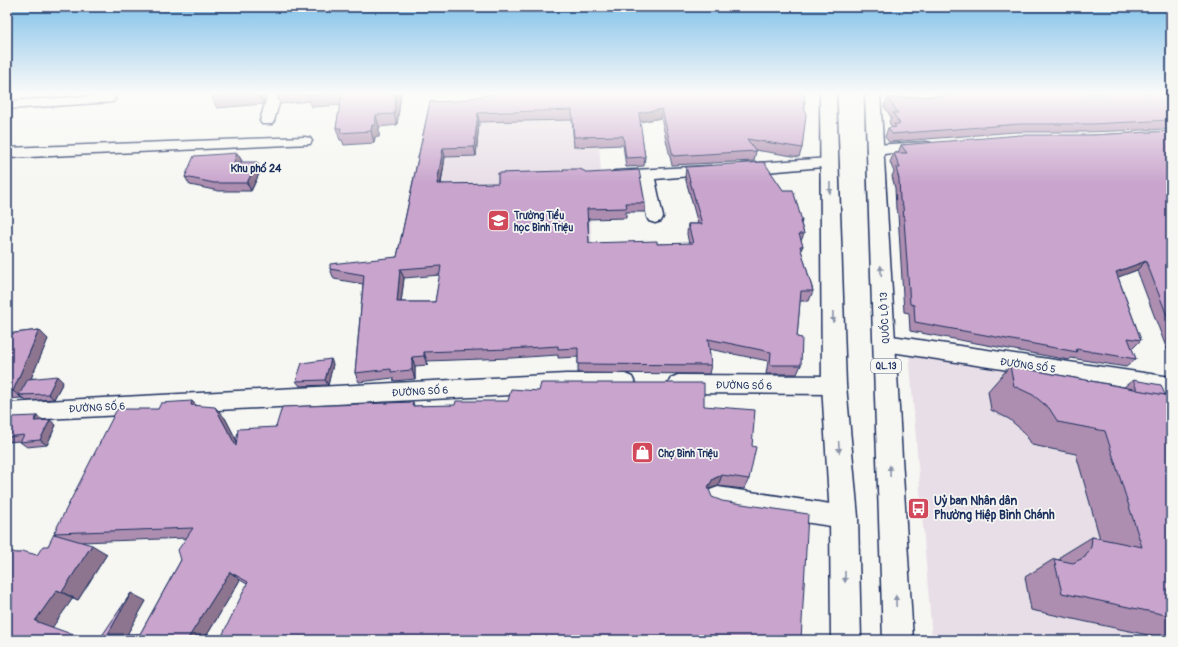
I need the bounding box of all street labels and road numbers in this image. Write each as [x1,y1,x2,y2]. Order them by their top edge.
street label: QUỐC LỘ 13 [875,291,892,344]
street label: ĐƯỜNG SỐ 5 [999,353,1057,376]
road number: QL.13 [871,359,901,373]
street label: ĐƯỜNG SỐ 6 [716,377,773,392]
street label: ĐƯỜNG SỐ 6 [391,382,449,399]
street label: ĐƯỜNG SỐ 6 [68,398,126,415]

